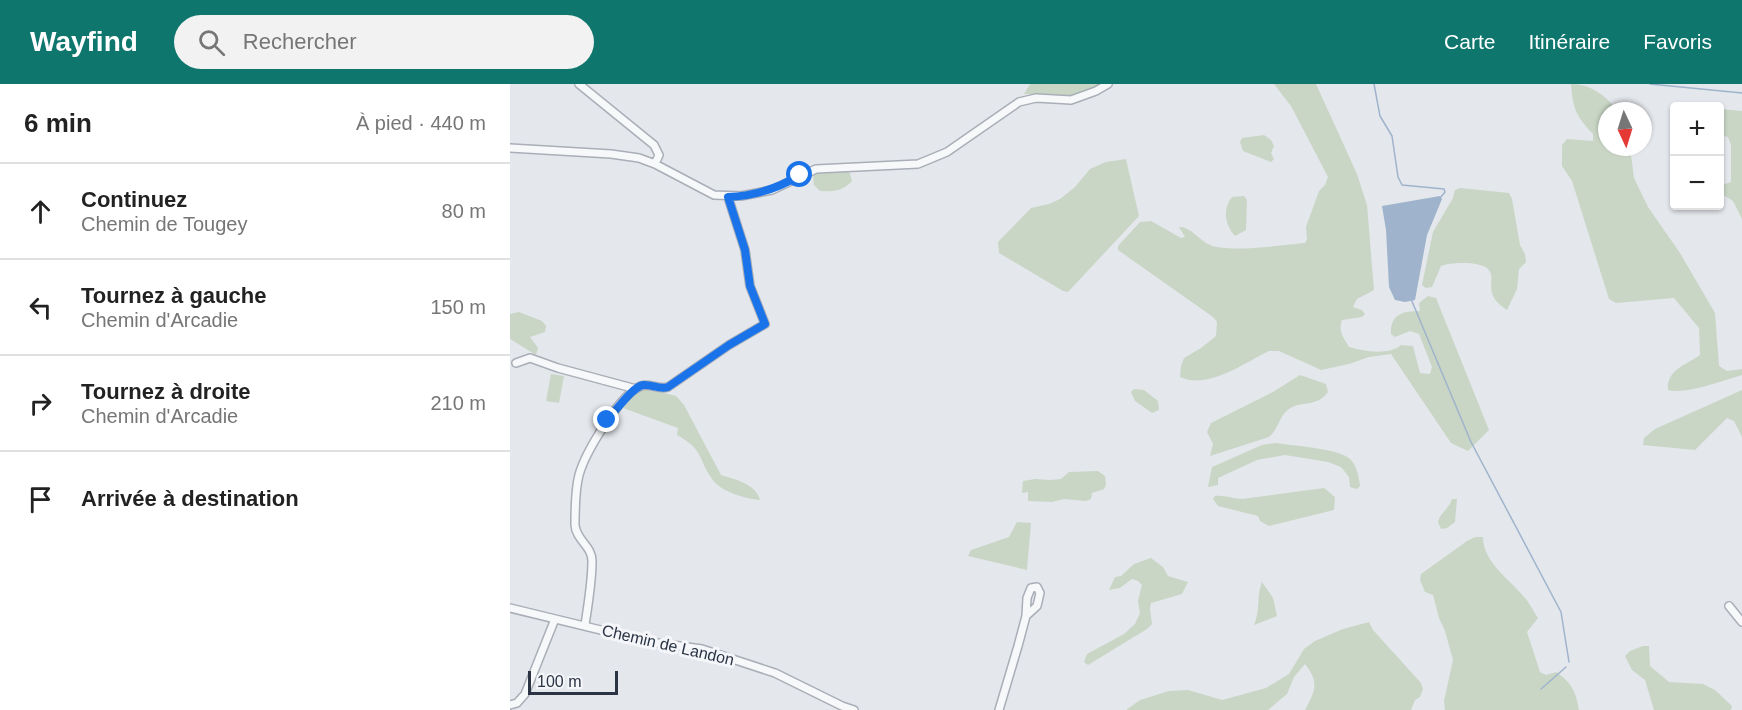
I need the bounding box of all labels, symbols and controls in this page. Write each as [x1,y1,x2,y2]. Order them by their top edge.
search box [174,15,594,69]
text: Wayfind [30,26,138,57]
icon: search [195,26,228,59]
text: Rechercher [243,29,357,54]
text: Carte [1444,30,1495,53]
text: Itinéraire [1528,30,1610,53]
text: Favoris [1643,30,1712,53]
north arrow [1598,102,1652,156]
map controls [1670,102,1724,210]
button: + [1670,102,1724,156]
text: 6 min [24,108,92,138]
text: À pied · 440 m [356,112,486,134]
button: − [1670,156,1724,210]
route start [786,161,812,187]
text: Continuez [81,187,187,212]
icon: ahead [24,195,57,228]
text: 80 m [442,200,486,222]
text: Chemin de Tougey [81,213,247,235]
text: Tournez à gauche [81,283,266,308]
icon: left [24,291,57,324]
text: 150 m [430,296,486,318]
text: Chemin d'Arcadie [81,309,238,331]
text: Tournez à droite [81,379,251,404]
icon: right [24,387,57,420]
text: 210 m [430,392,486,414]
text: Chemin d'Arcadie [81,405,238,427]
route end [593,406,619,432]
icon: arrive [24,483,57,516]
text: Arrivée à destination [81,486,299,511]
street label: Chemin de Landon [600,622,736,668]
scale bar [528,668,618,696]
text: 100 m [537,673,581,690]

